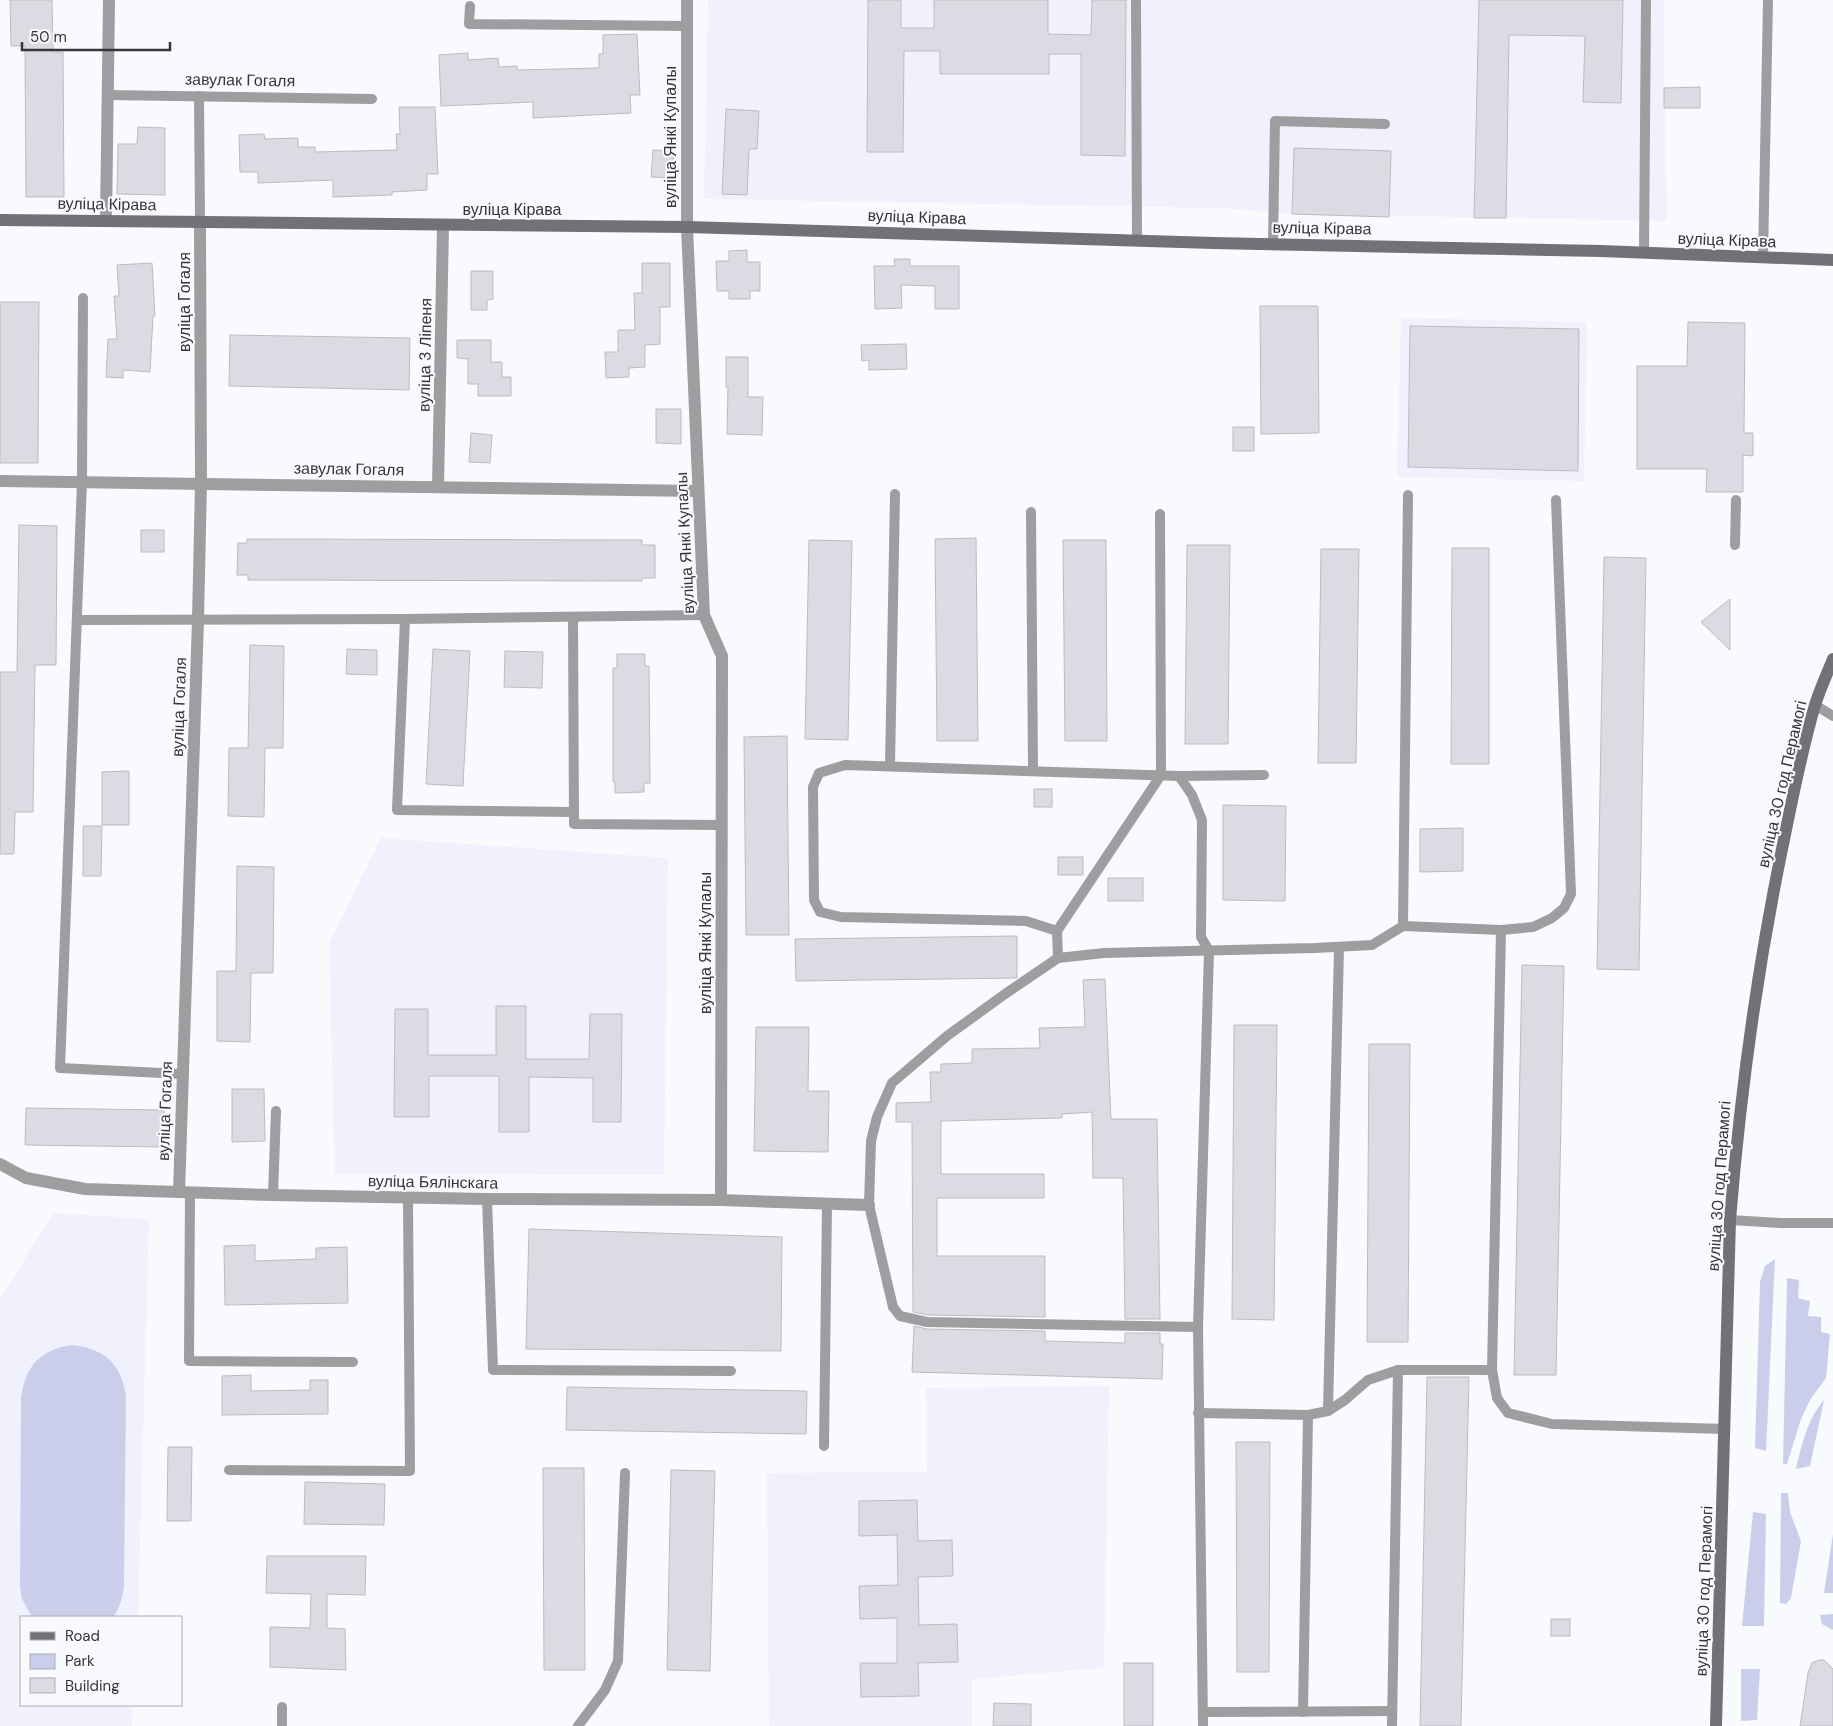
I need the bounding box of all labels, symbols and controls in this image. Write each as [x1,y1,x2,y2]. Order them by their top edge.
scale bar [22,20,170,52]
text: 50 m [30,27,67,47]
street label: вуліца Янкі Купалы [660,66,681,208]
street label: завулак Гогаля [185,69,295,91]
street label: вуліца Кірава [57,193,157,215]
street label: вуліца Кірава [463,199,562,220]
street label: вуліца Кірава [867,205,967,229]
street label: вуліца Кірава [1272,217,1372,239]
street label: вуліца Кірава [1677,228,1777,252]
street label: вуліца Гогаля [174,252,195,352]
street label: вуліца 3 Ліпеня [414,298,436,412]
street label: завулак Гогаля [294,458,404,480]
street label: вуліца Янкі Купалы [671,472,699,614]
street label: вуліца Гогаля [167,657,191,757]
street label: вуліца 30 год Перамогі [1753,698,1811,870]
street label: вуліца Янкі Купалы [695,872,716,1014]
street label: вуліца Гогаля [153,1061,177,1161]
street label: вуліца 30 год Перамогі [1703,1100,1735,1272]
street label: вуліца Бялінскага [368,1170,499,1194]
street label: вуліца 30 год Перамогі [1691,1505,1717,1677]
legend [20,1616,182,1706]
text: Road [65,1626,100,1646]
text: Park [65,1651,95,1671]
text: Building [65,1676,120,1696]

